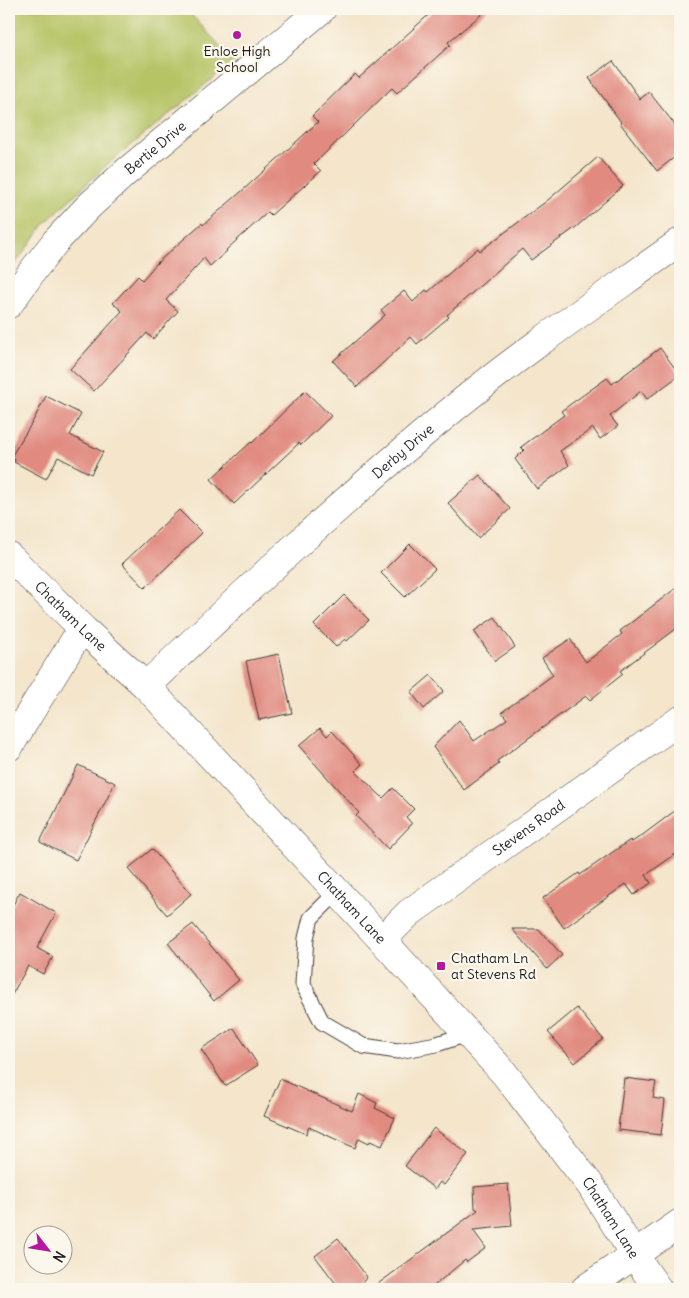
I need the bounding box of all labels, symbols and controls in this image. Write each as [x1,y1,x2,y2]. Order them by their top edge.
marker: Enloe High School [231,29,243,41]
place label: Enloe High School [203,42,271,76]
street label: Bertie Drive [121,117,190,178]
street label: Derby Drive [368,420,437,483]
street label: Chatham Lane [31,577,110,655]
street label: Stevens Road [489,796,568,860]
street label: Chatham Lane [313,867,390,947]
place label: Chatham Ln at Stevens Rd [451,949,536,983]
marker: Chatham Ln at Stevens Rd [435,960,447,972]
street label: Chatham Lane [578,1173,643,1262]
north arrow [22,1226,72,1276]
text: N [49,1248,69,1265]

